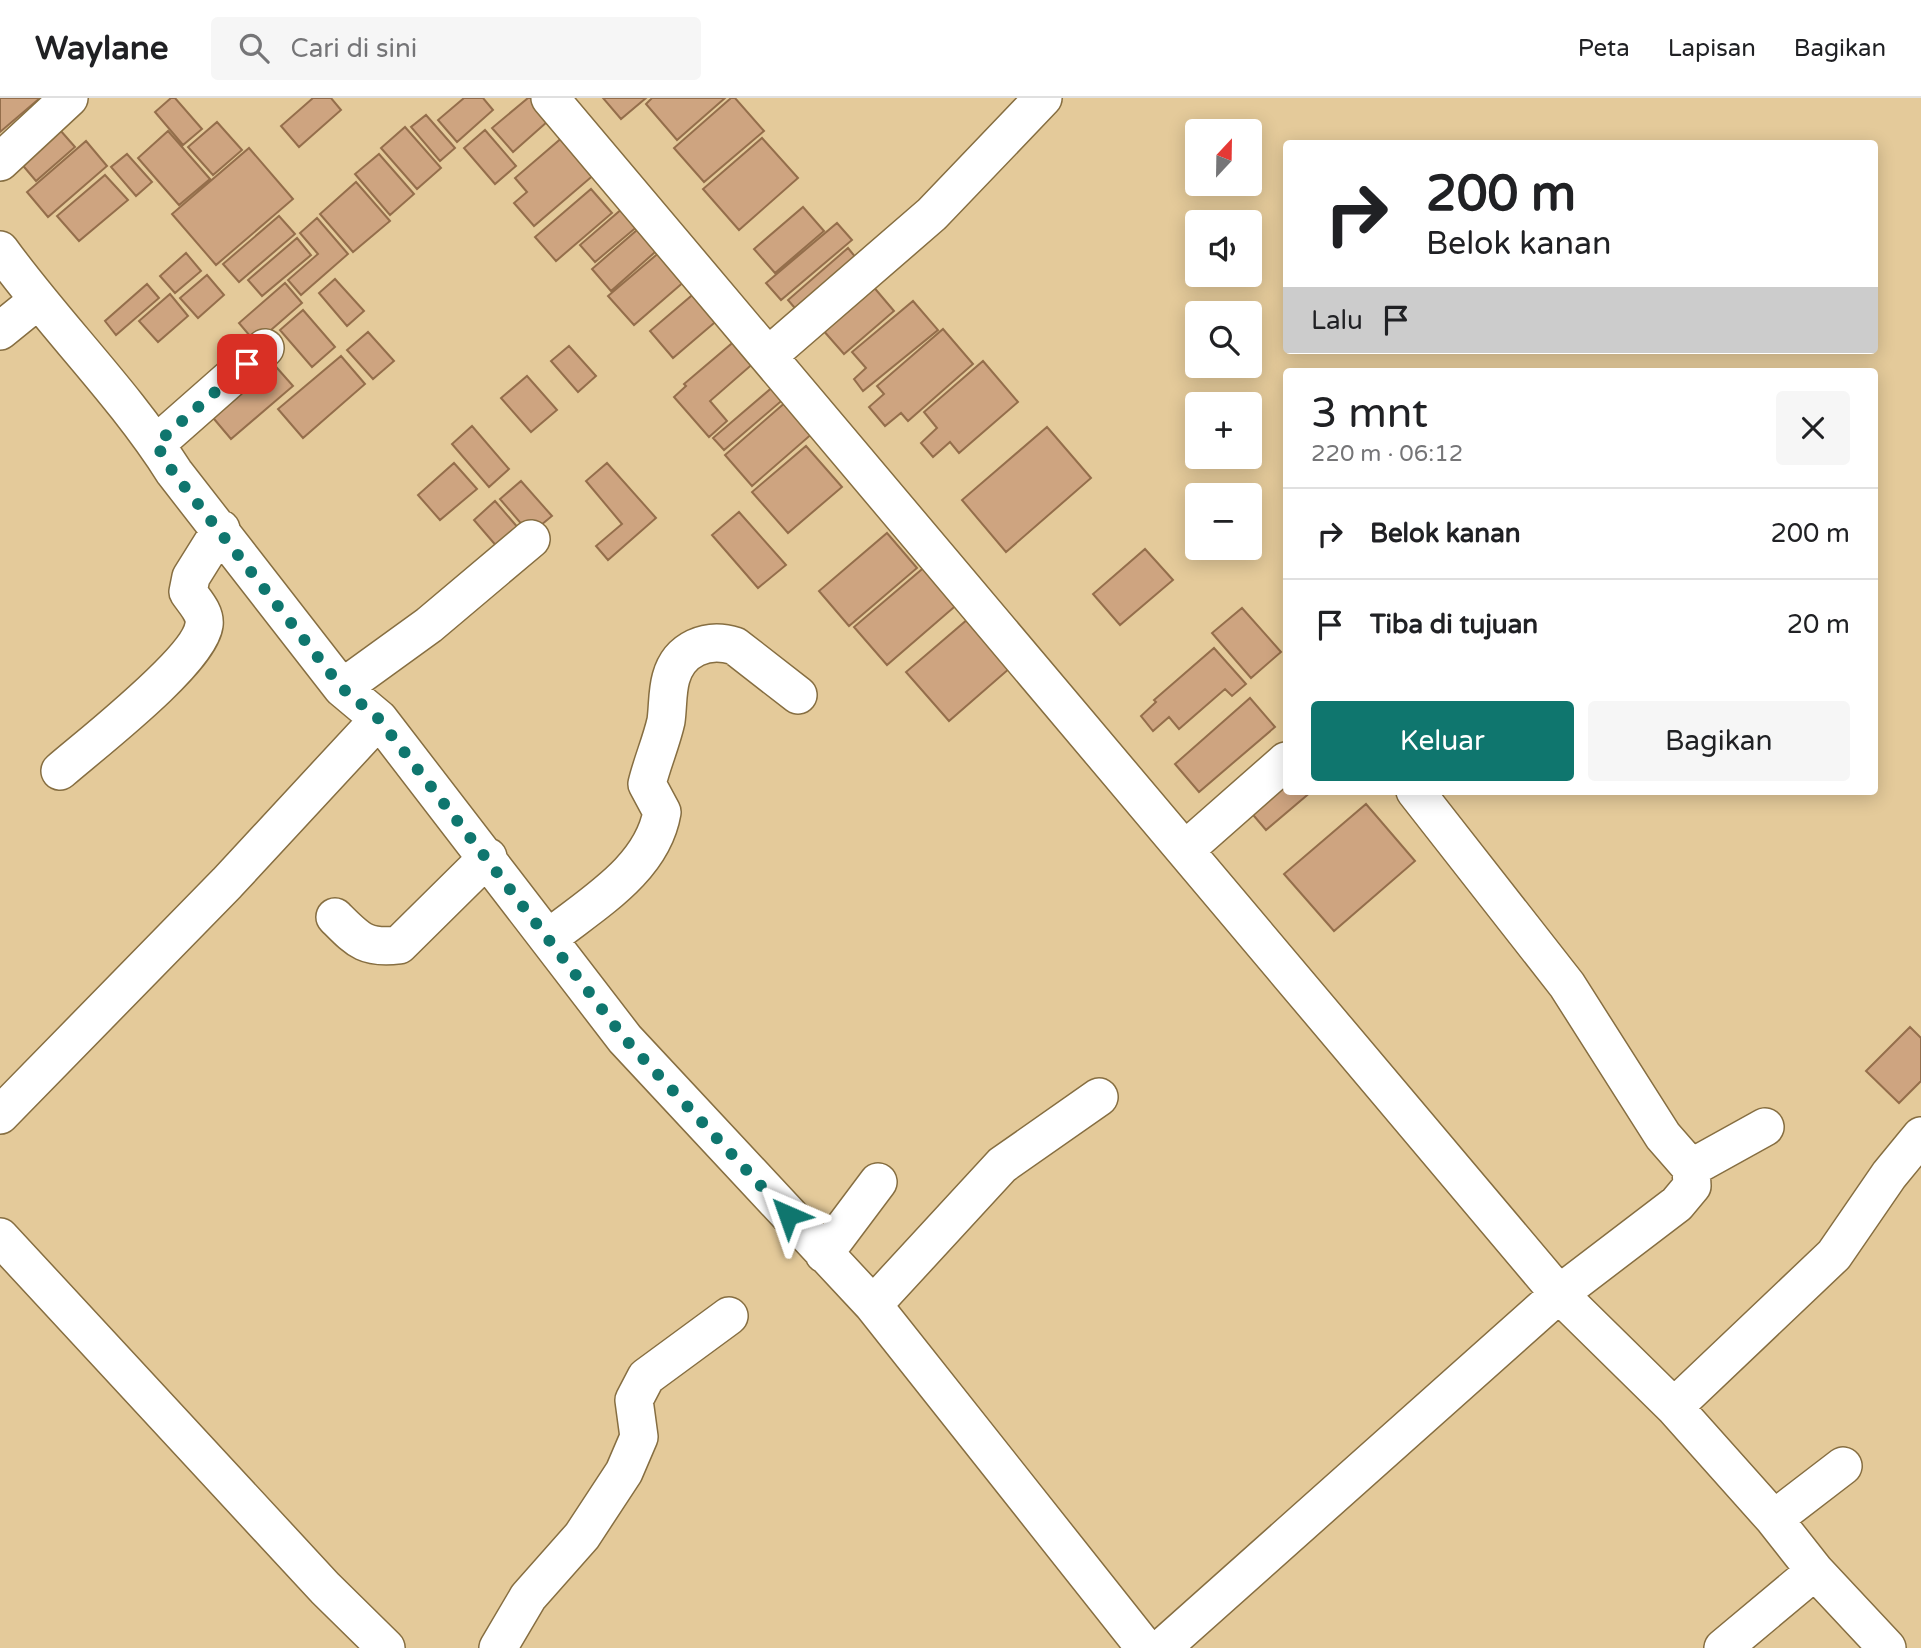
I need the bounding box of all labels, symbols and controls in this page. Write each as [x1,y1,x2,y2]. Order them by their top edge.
search box [211,17,701,80]
text: Waylane [35,29,169,68]
icon: search [235,29,273,67]
text: Cari di sini [291,33,417,64]
text: Peta [1578,34,1630,63]
text: Lapisan [1668,34,1756,63]
text: Bagikan [1794,34,1886,63]
north arrow [1185,119,1262,196]
map controls [1185,119,1262,560]
text: 200 m [1426,165,1576,224]
icon: right [1311,168,1402,259]
button: sound [1185,210,1262,287]
text: Belok kanan [1426,225,1611,263]
button: search [1185,301,1262,378]
icon: arrive [1377,301,1415,339]
text: Lalu [1311,305,1363,336]
pin [217,334,277,394]
icon: arrive [228,345,266,383]
text: 3 mnt [1311,388,1428,439]
button: close [1776,391,1850,465]
button: + [1185,392,1262,469]
text: 220 m · 06:12 [1311,440,1463,468]
button: − [1185,483,1262,560]
icon: right [1311,515,1349,553]
text: Belok kanan [1370,518,1521,549]
text: 200 m [1770,518,1850,549]
icon: arrive [1311,606,1349,644]
text: Tiba di tujuan [1370,609,1538,640]
text: 20 m [1787,609,1850,640]
button: Keluar [1311,701,1574,781]
button: Bagikan [1588,701,1850,781]
position arrow [751,1178,825,1252]

